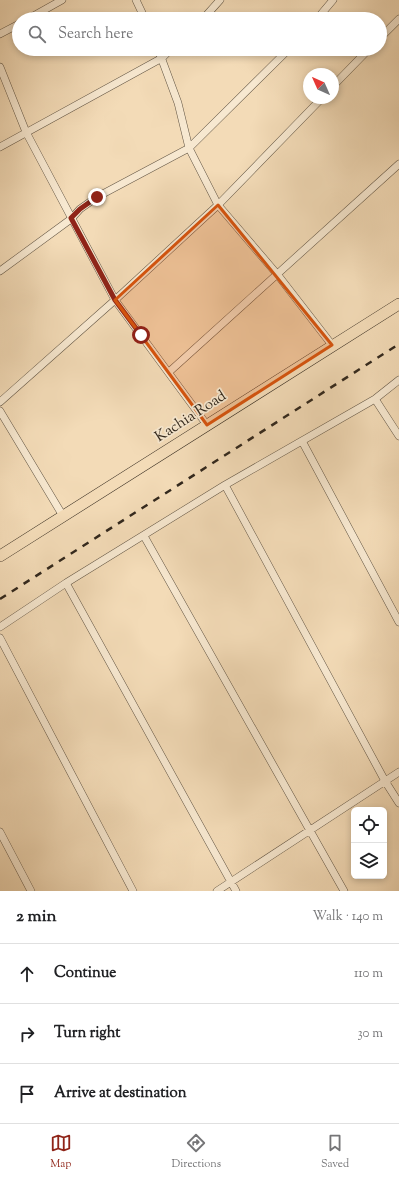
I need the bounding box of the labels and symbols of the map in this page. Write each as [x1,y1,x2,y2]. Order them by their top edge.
north arrow [303,68,339,104]
route end [88,188,106,206]
route start [132,326,150,344]
street label: Kachia Road [151,386,231,448]

